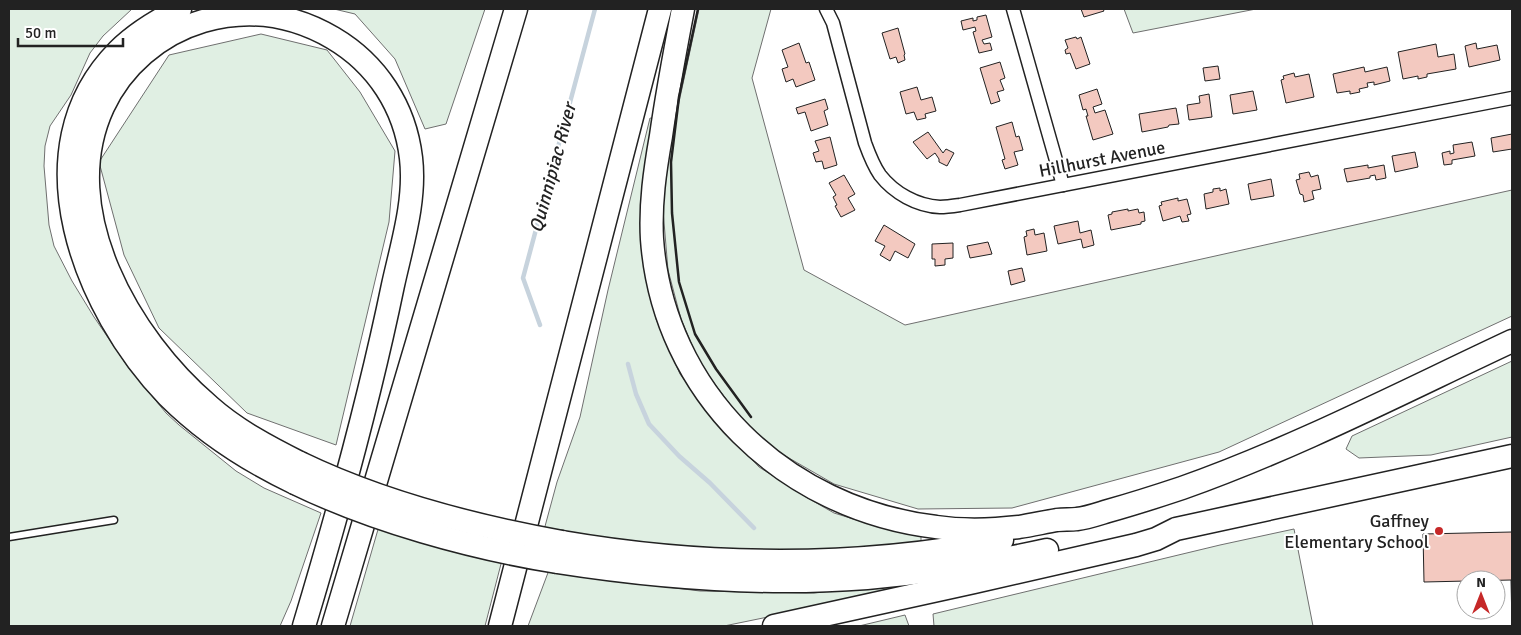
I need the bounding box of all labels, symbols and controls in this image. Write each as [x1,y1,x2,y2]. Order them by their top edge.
scale bar [18,15,122,47]
text: 50 m [25,24,56,42]
water label: Quinnipiac River [524,98,583,235]
street label: Hillhurst Avenue [1037,136,1167,182]
place label: Gaffney Elementary School [1284,510,1430,553]
marker: Gaffney Elementary School [1433,525,1445,537]
north arrow [1456,570,1506,620]
text: N [1476,574,1486,591]

